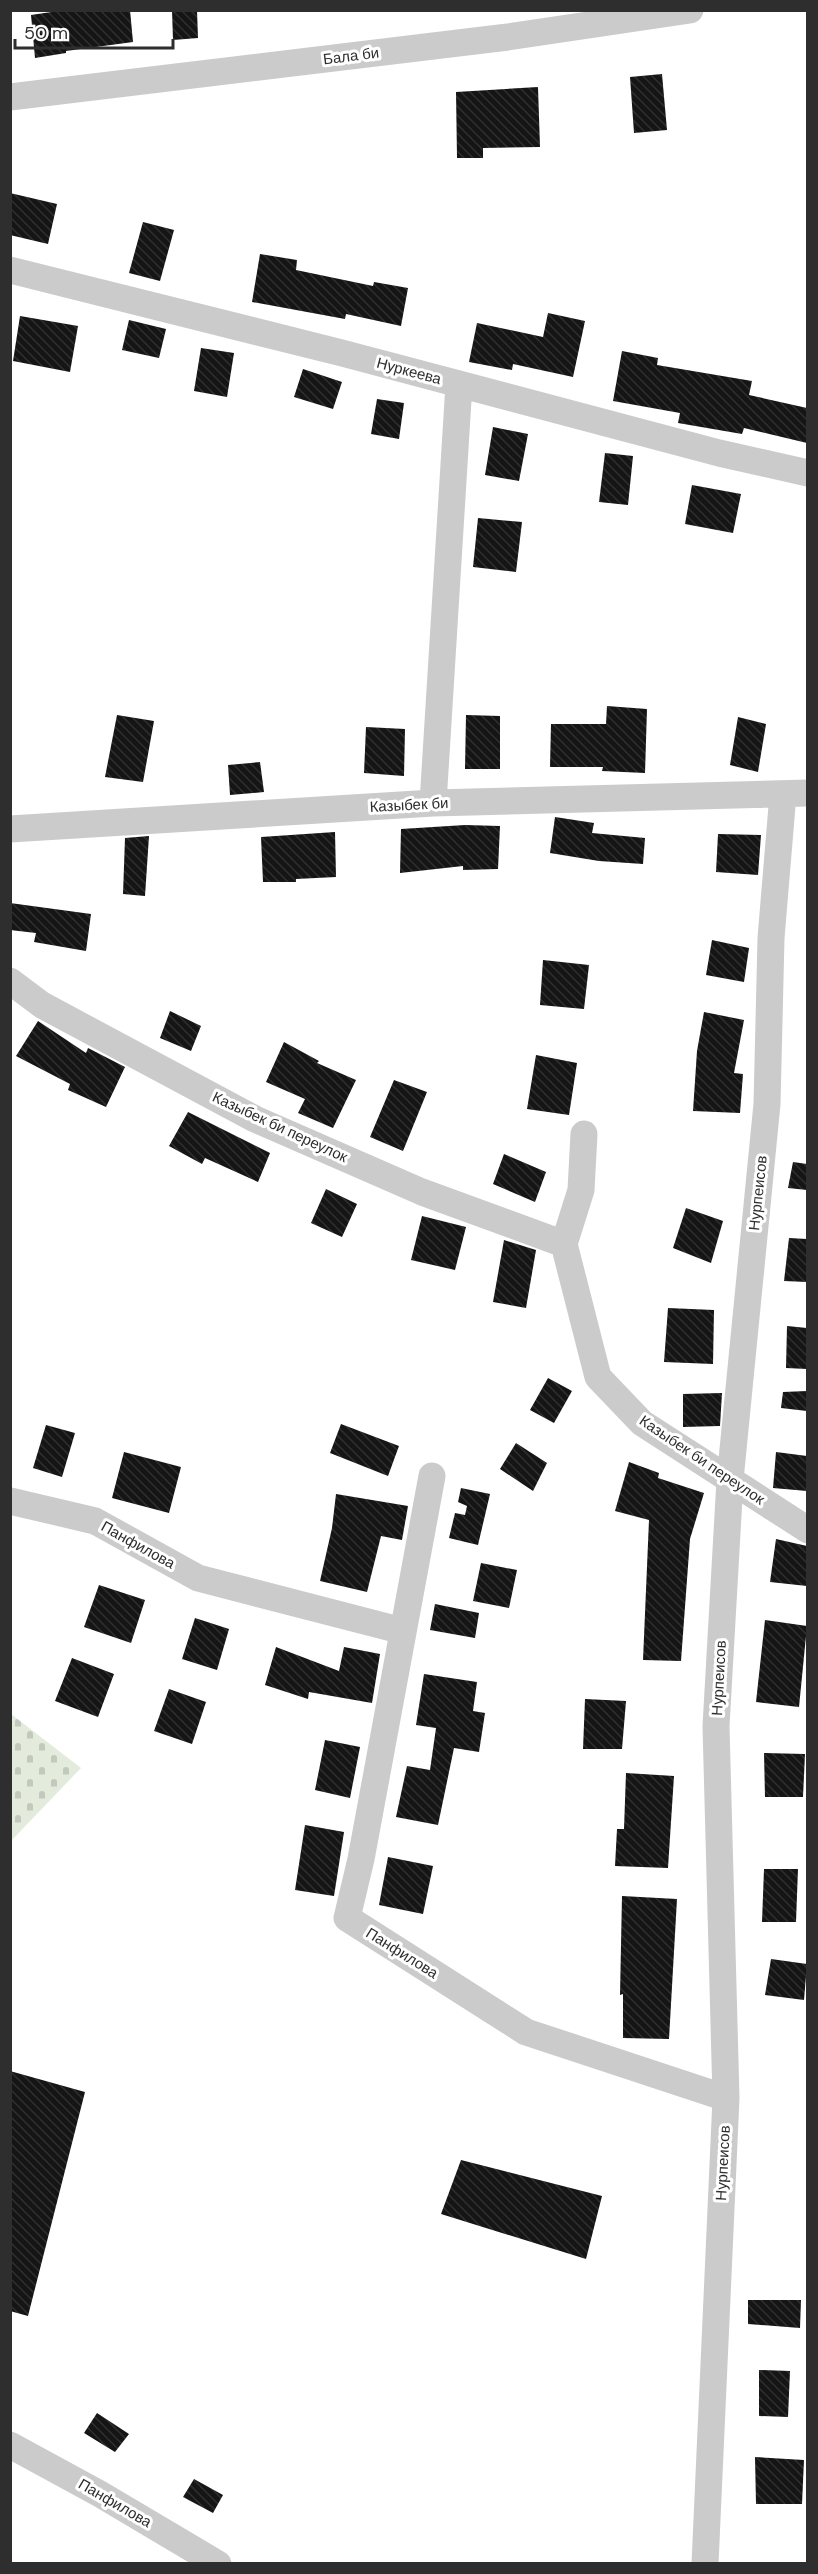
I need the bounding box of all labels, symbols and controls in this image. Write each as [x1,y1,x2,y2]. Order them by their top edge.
scale bar [15,12,172,50]
text: 50 m [24,21,68,45]
street label: Бала би [322,43,380,69]
street label: Нуркеева [374,353,444,389]
street label: Казыбек би [369,793,449,817]
street label: Казыбек би переулок [209,1087,351,1167]
street label: Нурпеисов [744,1154,772,1232]
street label: Казыбек би переулок [636,1411,769,1510]
street label: Панфилова [97,1516,179,1574]
street label: Нурпеисов [707,1640,731,1716]
street label: Панфилова [362,1923,442,1983]
street label: Нурпеисов [711,2125,735,2201]
street label: Панфилова [75,2474,156,2532]

